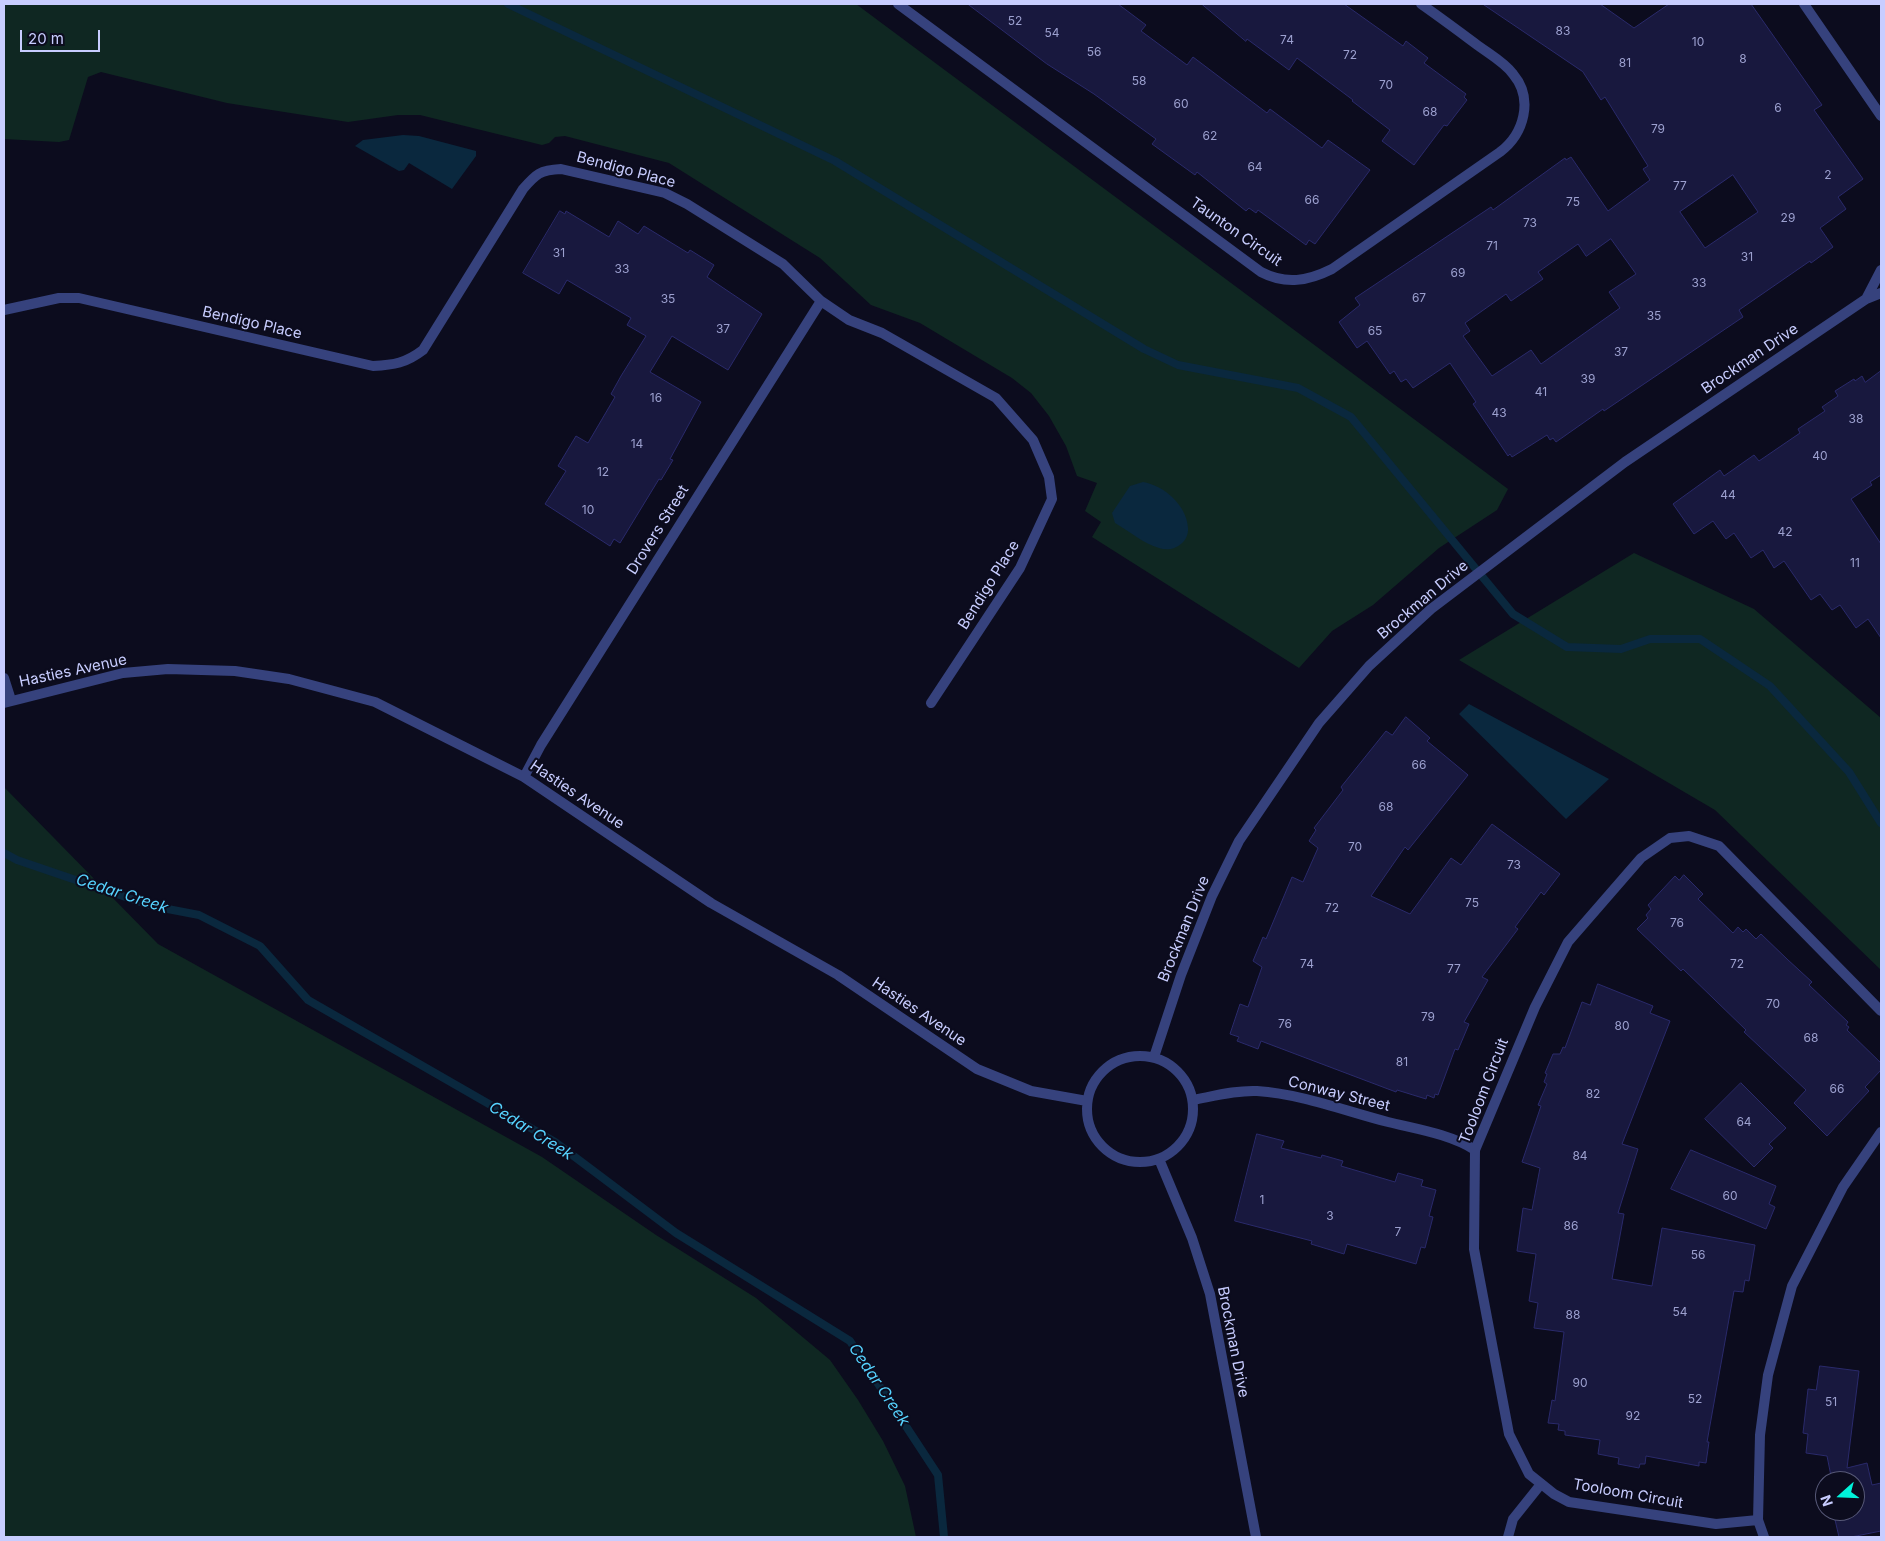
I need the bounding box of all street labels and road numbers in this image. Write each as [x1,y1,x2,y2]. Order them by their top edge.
street label: Bendigo Place [575,148,677,192]
street label: Taunton Circuit [1187,194,1285,270]
street label: Bendigo Place [200,303,304,343]
street label: Brockman Drive [1698,320,1802,398]
street label: Drovers Street [623,482,693,578]
street label: Bendigo Place [954,537,1024,633]
street label: Brockman Drive [1374,557,1472,643]
street label: Hasties Avenue [18,651,128,691]
street label: Hasties Avenue [527,757,627,833]
street label: Brockman Drive [1155,873,1213,985]
street label: Hasties Avenue [869,974,969,1050]
street label: Tooloom Circuit [1456,1036,1512,1146]
street label: Conway Street [1286,1073,1392,1115]
street label: Brockman Drive [1213,1285,1253,1399]
street label: Tooloom Circuit [1572,1475,1684,1513]

